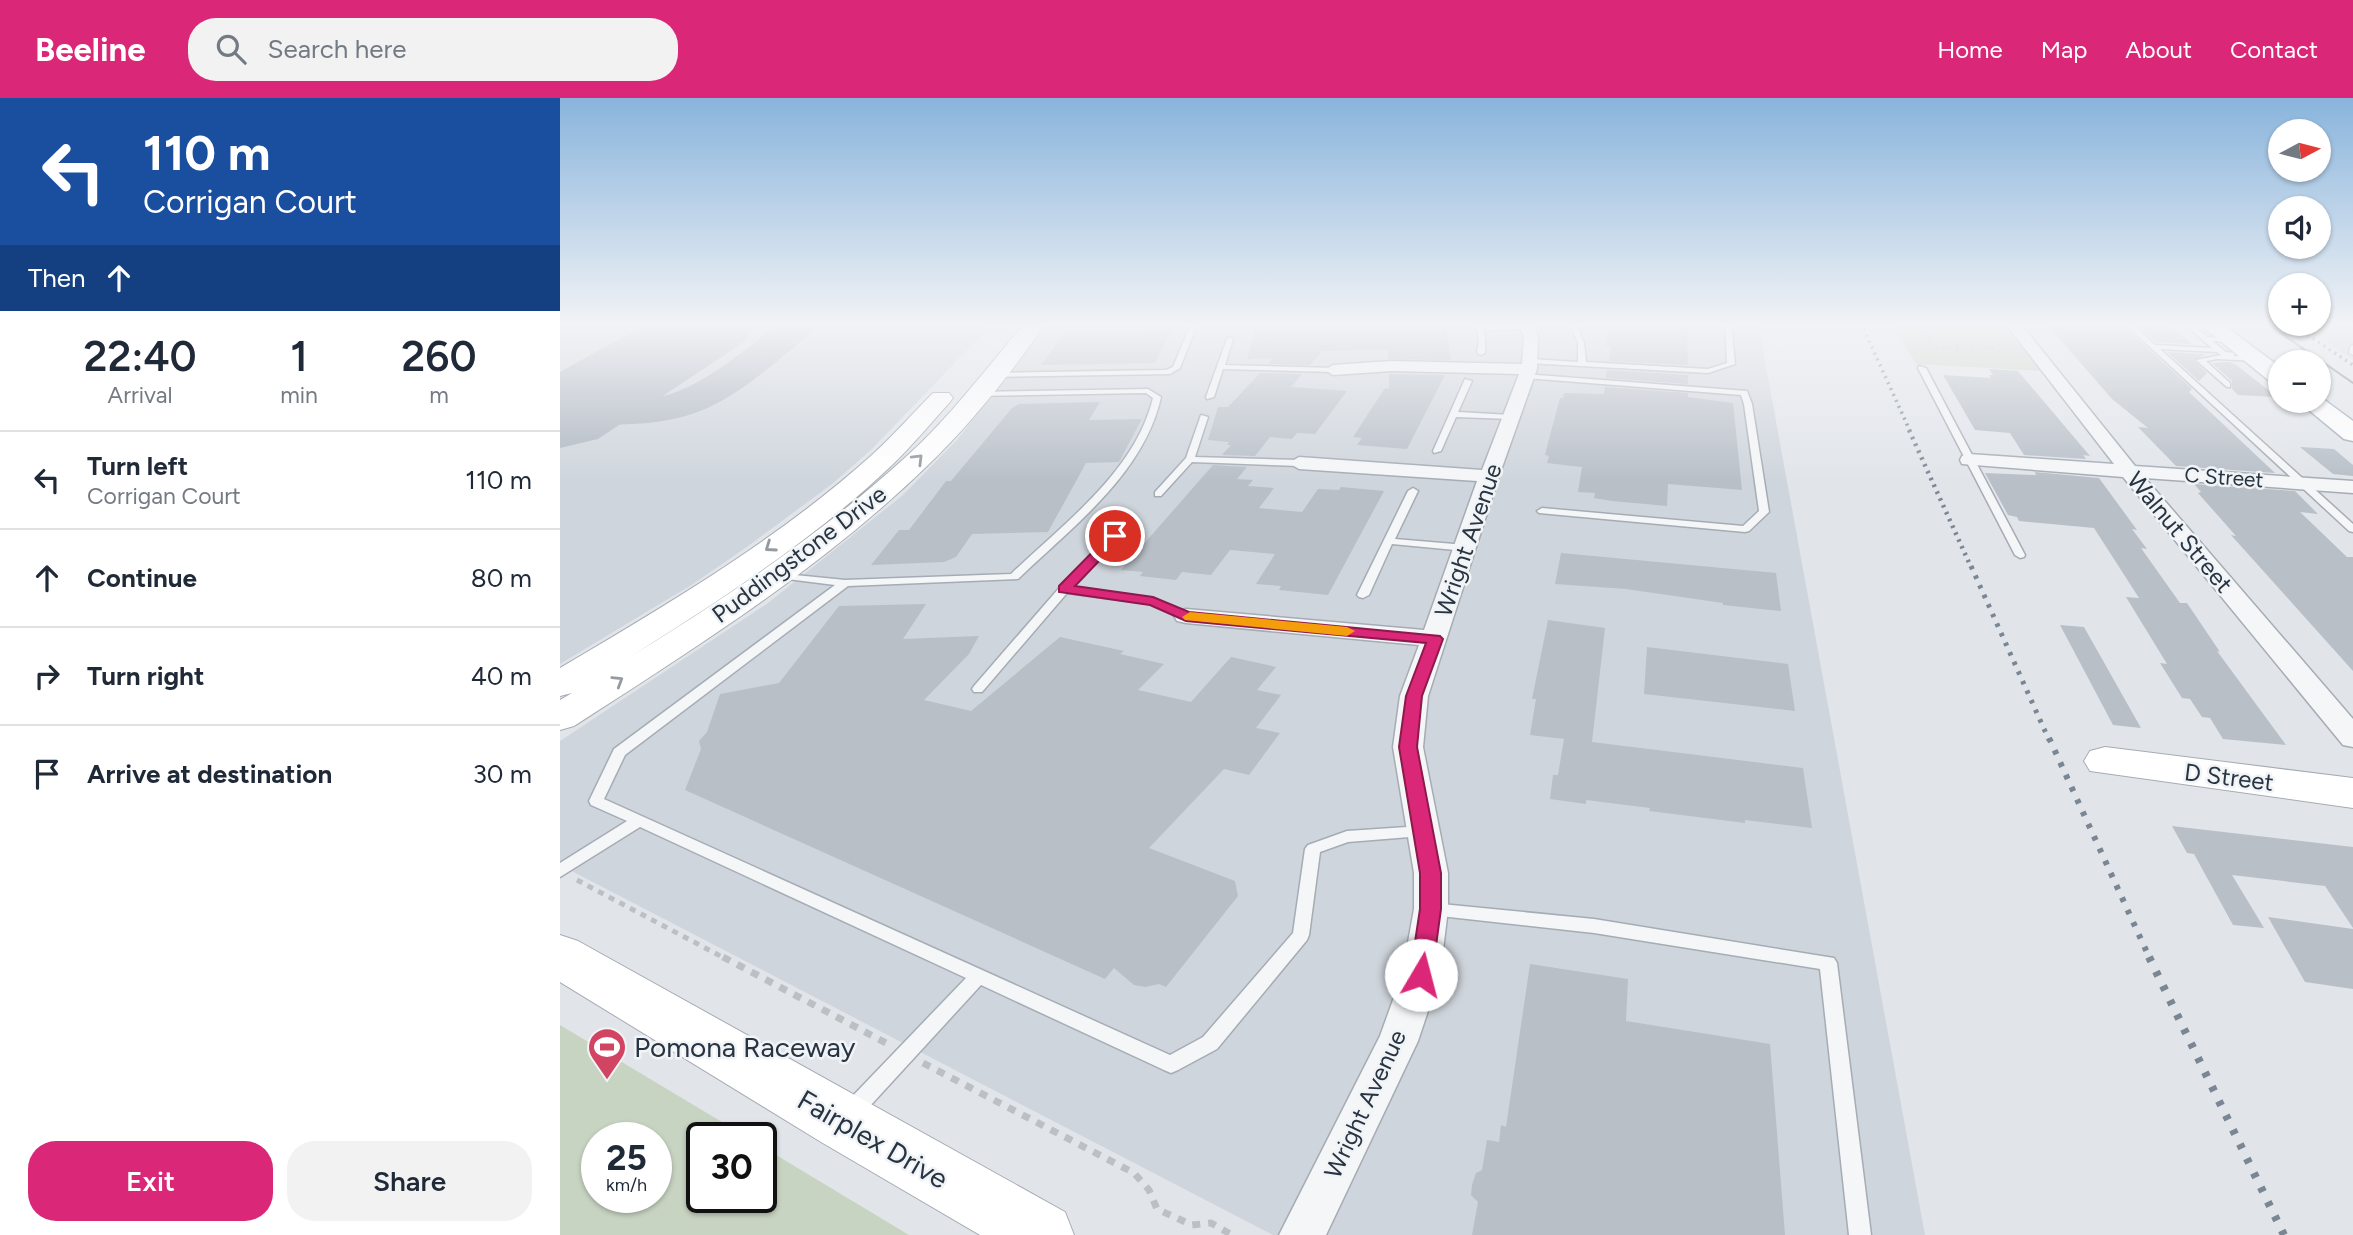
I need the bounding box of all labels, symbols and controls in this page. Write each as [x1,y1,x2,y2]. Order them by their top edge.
search box [188,18,678,81]
text: Beeline [35,30,146,69]
icon: search [212,30,250,68]
text: Search here [268,33,406,65]
text: Home [1937,35,2003,64]
text: Map [2041,35,2087,64]
text: About [2125,35,2192,64]
text: Contact [2230,35,2318,64]
north arrow [2268,119,2331,182]
map controls [2268,119,2331,413]
text: 110 m [143,123,271,182]
icon: left [28,126,119,217]
text: Corrigan Court [143,183,357,221]
button: sound [2268,196,2331,259]
icon: ahead [100,259,138,297]
text: Then [28,262,86,294]
button: + [2268,273,2331,336]
text: 22:40 [83,331,197,382]
text: 1 [290,331,308,382]
text: 260 [401,331,477,382]
button: − [2268,350,2331,413]
text: Arrival [108,381,173,409]
text: min [280,381,318,409]
text: m [429,381,449,409]
text: Turn left [87,450,188,482]
one-way arrow [910,454,923,467]
street label: Wright Avenue [1428,460,1508,620]
icon: left [28,461,66,499]
street label: C Street [2184,462,2264,492]
text: 110 m [465,464,532,496]
street label: Walnut Street [2121,466,2239,598]
street label: Puddingstone Drive [706,479,892,629]
text: Corrigan Court [87,482,241,510]
pin [1085,506,1145,566]
icon: arrive [1096,517,1134,555]
one-way arrow [765,539,778,551]
icon: ahead [28,559,66,597]
text: Continue [87,562,197,594]
text: 80 m [471,562,532,594]
icon: right [28,657,66,695]
text: Turn right [87,660,204,692]
text: 40 m [471,660,532,692]
one-way arrow [610,677,623,690]
icon: arrive [28,755,66,793]
street label: D Street [2183,757,2275,797]
text: Arrive at destination [87,758,332,790]
text: 30 m [473,758,532,790]
position arrow [1384,938,1458,1012]
street label: Wright Avenue [1318,1025,1412,1183]
sports icon: Pomona Raceway [586,1026,628,1081]
place label: Pomona Raceway [634,1030,856,1064]
street label: Fairplex Drive [792,1082,954,1196]
speed limit sign: 30 [686,1122,777,1213]
text: 25 [606,1137,647,1179]
button: Exit [28,1141,273,1221]
button: Share [287,1141,532,1221]
text: km/h [606,1174,647,1196]

